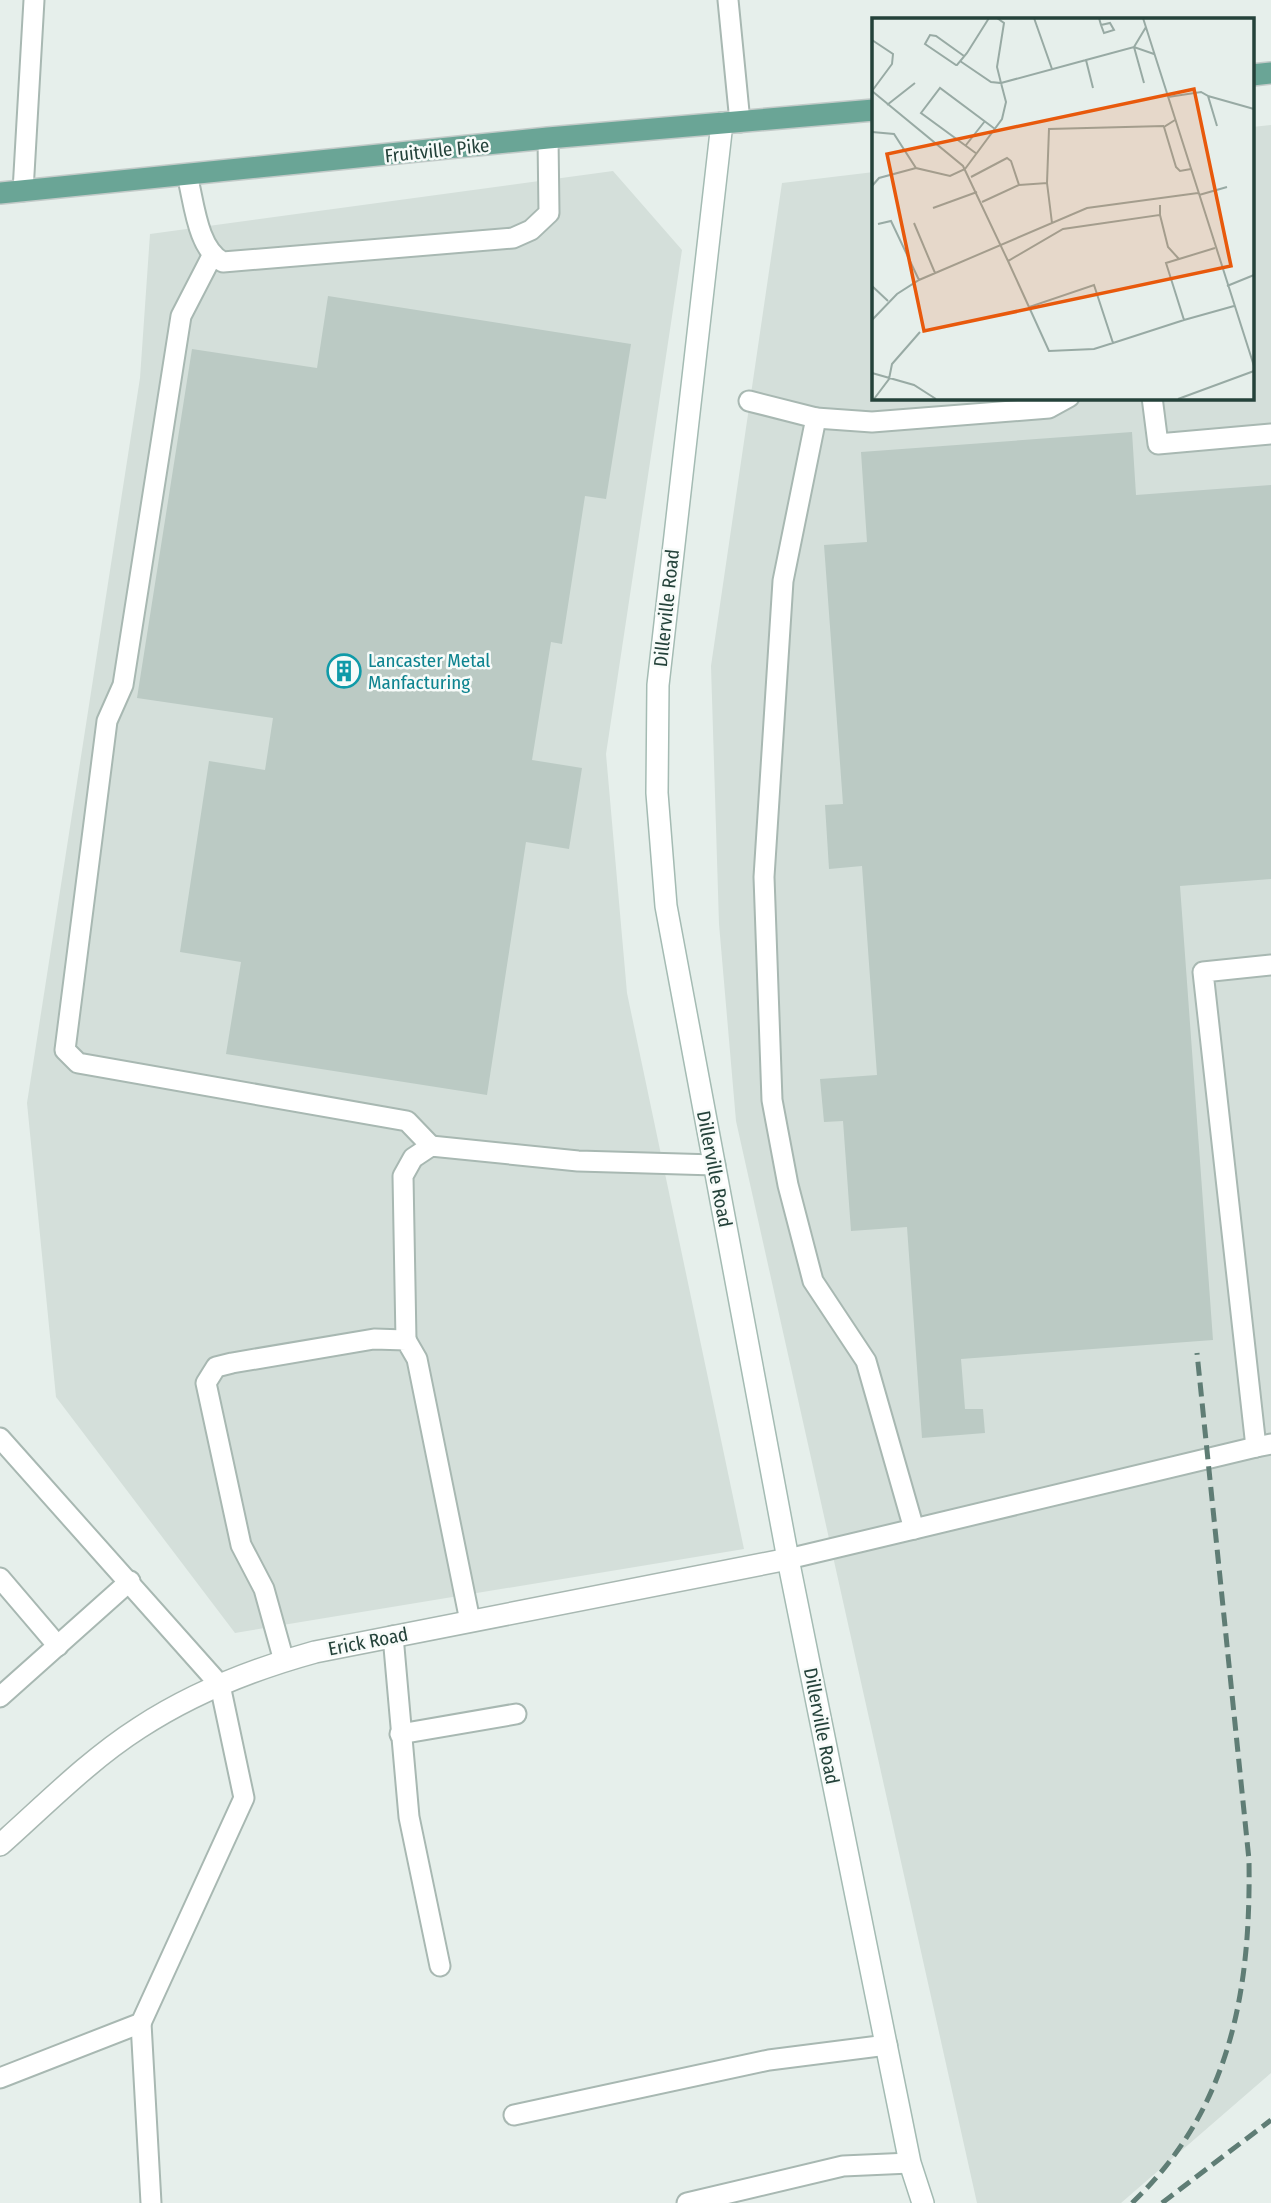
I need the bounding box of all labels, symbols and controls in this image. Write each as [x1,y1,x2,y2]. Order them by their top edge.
inset map [872,18,1254,399]
street label: Fruitville Pike [384,134,490,167]
street label: Dillerville Road [649,548,684,668]
place label: Lancaster Metal Manfacturing [368,649,490,694]
building icon: Lancaster Metal Manfacturing [325,652,363,690]
street label: Dillerville Road [692,1109,737,1229]
street label: Erick Road [326,1622,410,1661]
street label: Dillerville Road [799,1666,844,1786]

